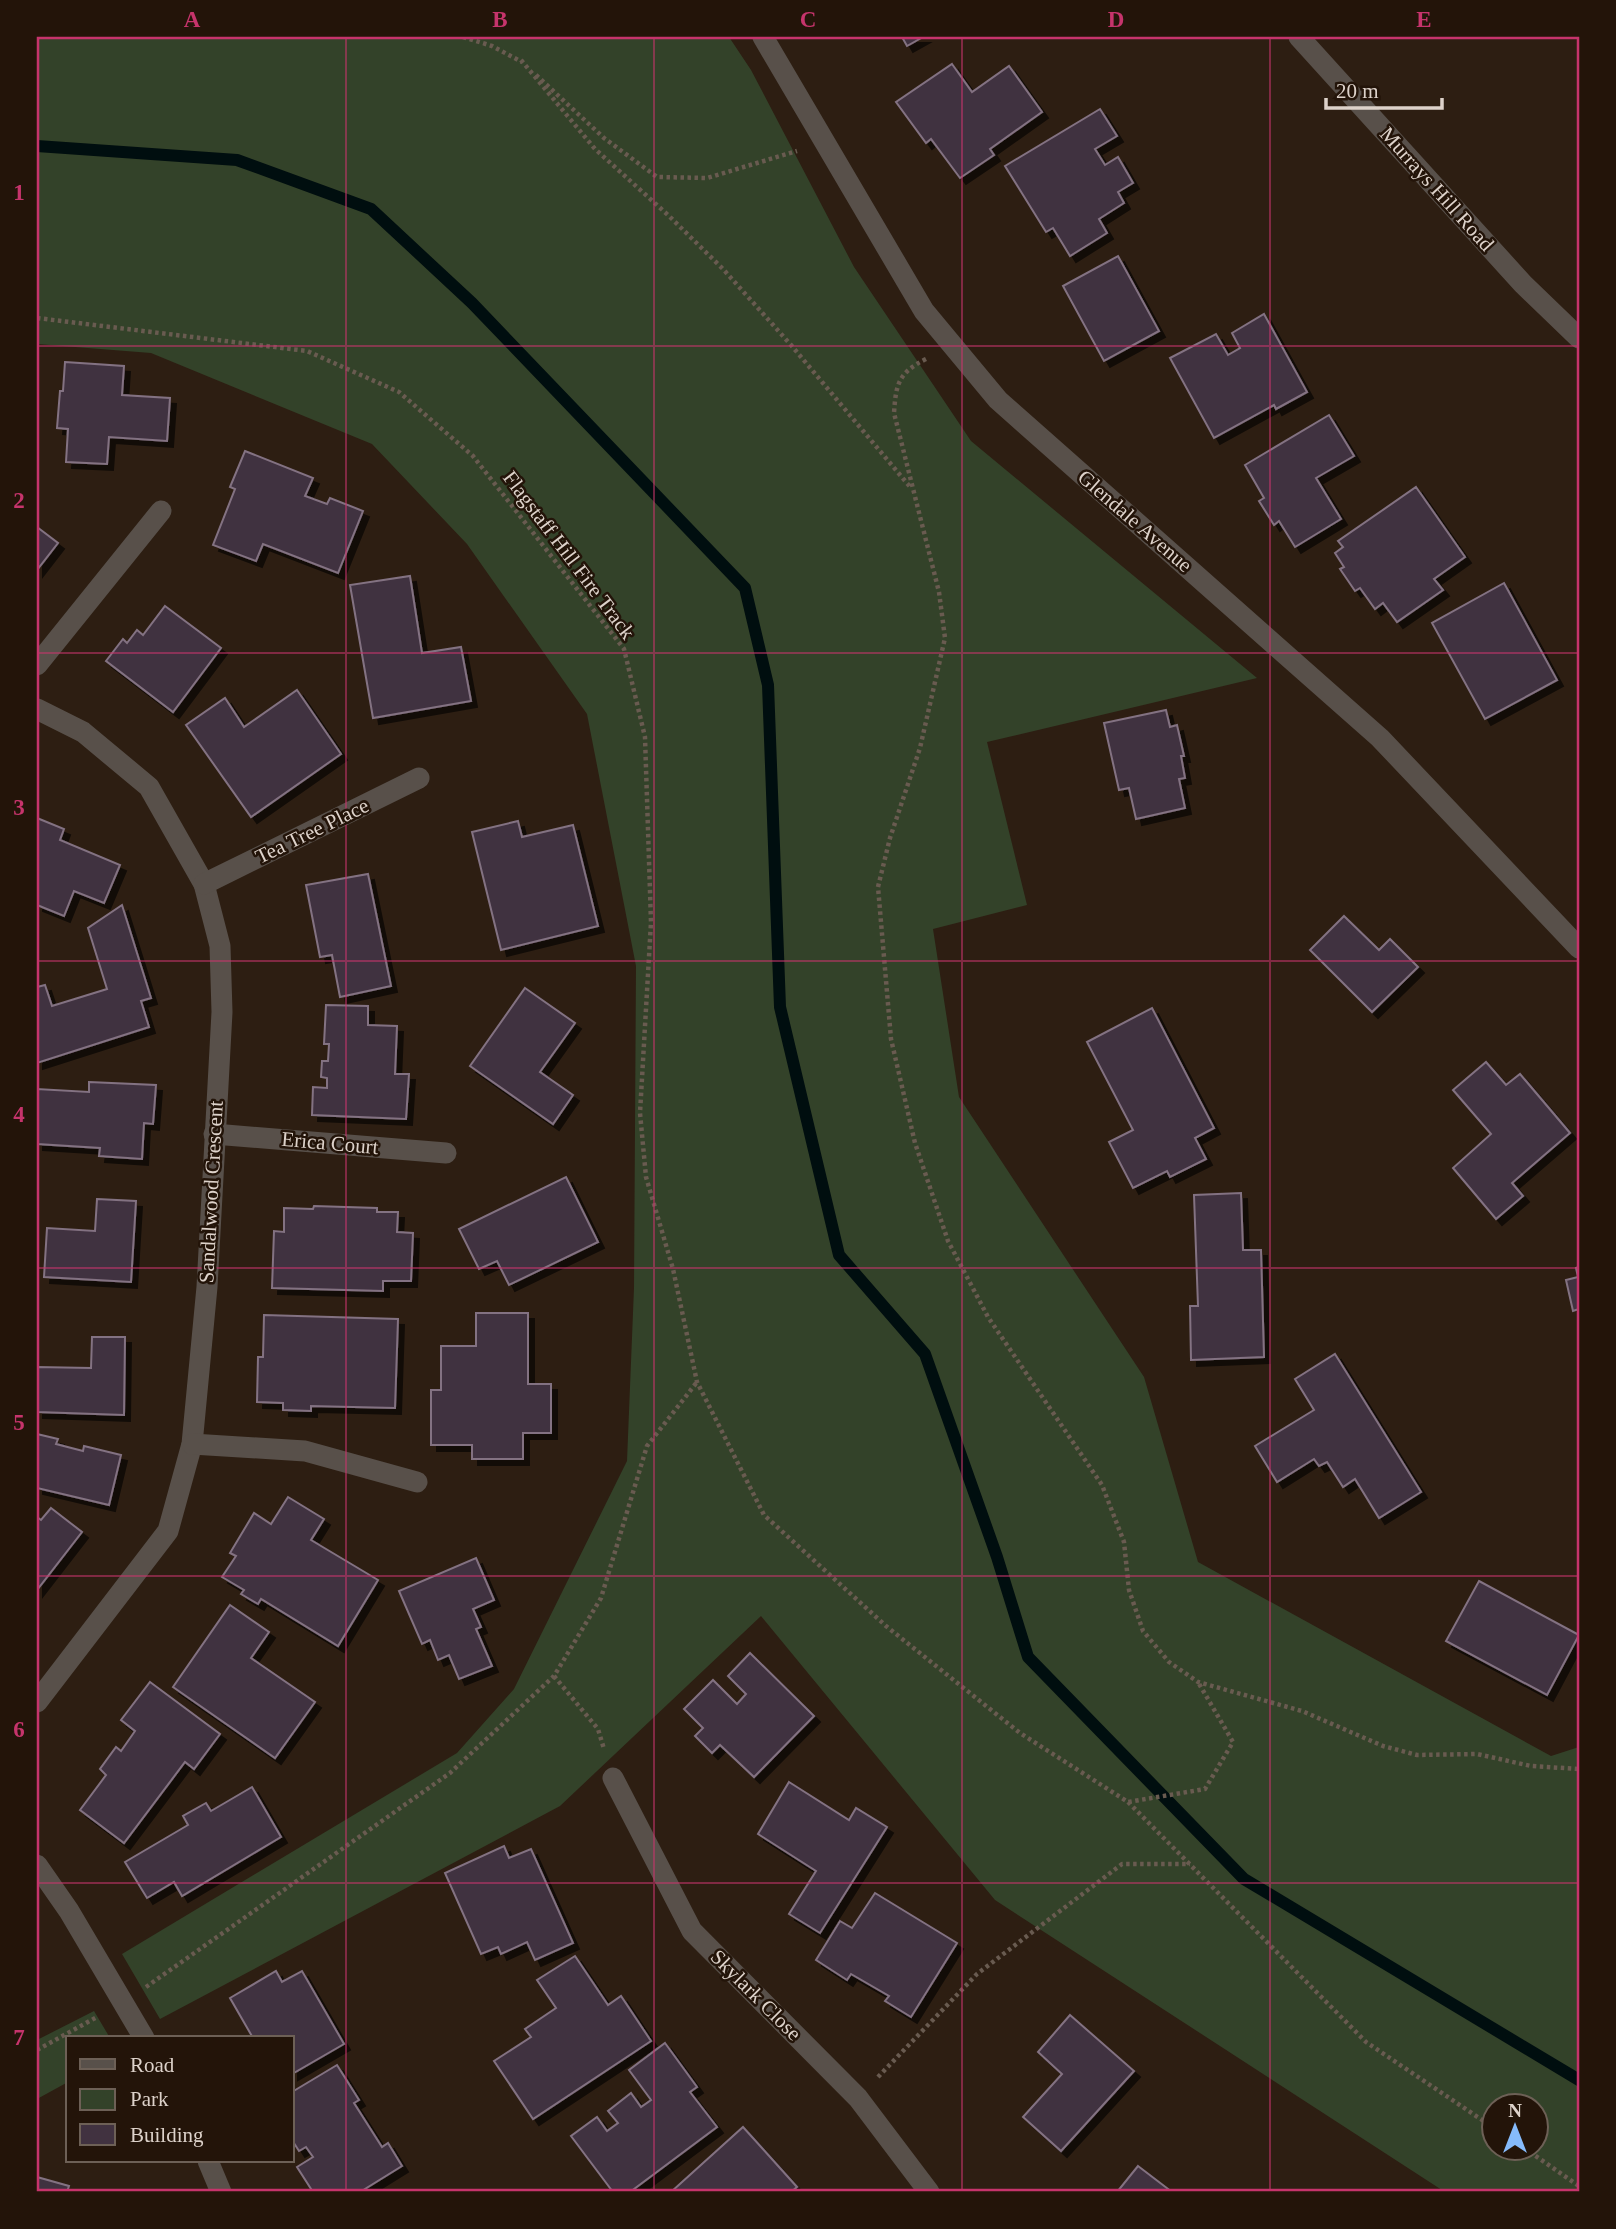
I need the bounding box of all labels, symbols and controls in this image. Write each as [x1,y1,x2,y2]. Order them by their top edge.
text: A [184,7,201,32]
text: B [492,7,508,32]
text: C [800,7,816,32]
text: D [1108,7,1124,32]
text: E [1416,7,1432,32]
scale bar [1326,66,1441,110]
text: 20 m [1336,79,1379,103]
street label: Murrays Hill Road [1375,122,1499,256]
text: 1 [13,180,25,205]
street label: Glendale Avenue [1073,465,1197,577]
street label: Flagstaff Hill Fire Track [498,466,640,644]
text: 2 [13,488,25,513]
street label: Tea Tree Place [251,793,373,869]
text: 3 [13,795,25,820]
street label: Sandalwood Crescent [194,1100,228,1284]
text: 4 [13,1102,25,1127]
street label: Erica Court [280,1127,380,1159]
text: 5 [13,1410,25,1435]
text: 6 [13,1717,25,1742]
street label: Skylark Close [706,1945,806,2045]
text: 7 [13,2025,25,2050]
legend [66,2036,294,2162]
text: Road [130,2053,175,2077]
text: Park [130,2087,169,2111]
north arrow [1480,2092,1550,2162]
text: N [1508,2100,1522,2121]
text: Building [130,2123,204,2147]

